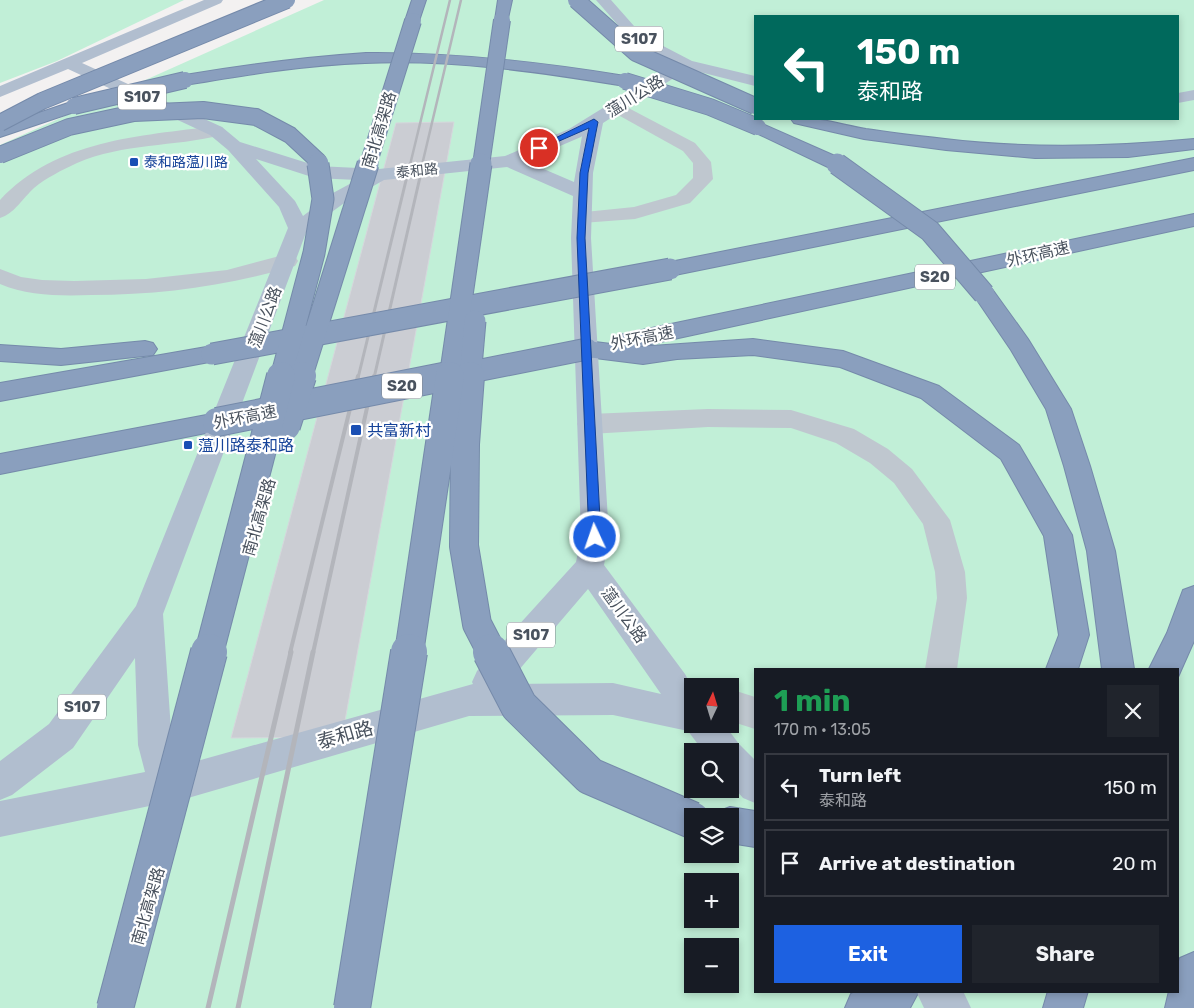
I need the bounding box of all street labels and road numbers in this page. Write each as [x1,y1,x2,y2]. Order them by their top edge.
road number: S107 [615,26,663,52]
street label: 蕰川公路 [603,71,667,121]
road number: S107 [118,84,166,110]
street label: 南北高架路 [358,89,400,171]
street label: 泰和路 [395,160,439,182]
street label: 外环高速 [1005,238,1071,270]
road number: S20 [915,264,955,290]
street label: 蕰川公路 [245,284,285,350]
street label: 外环高速 [609,323,675,353]
road number: S20 [382,374,422,398]
street label: 外环高速 [212,402,278,432]
street label: 南北高架路 [239,476,279,558]
street label: 蕰川公路 [598,584,650,646]
road number: S107 [507,622,555,648]
road number: S107 [58,694,106,720]
street label: 泰和路 [314,716,376,754]
street label: 南北高架路 [128,865,168,947]

